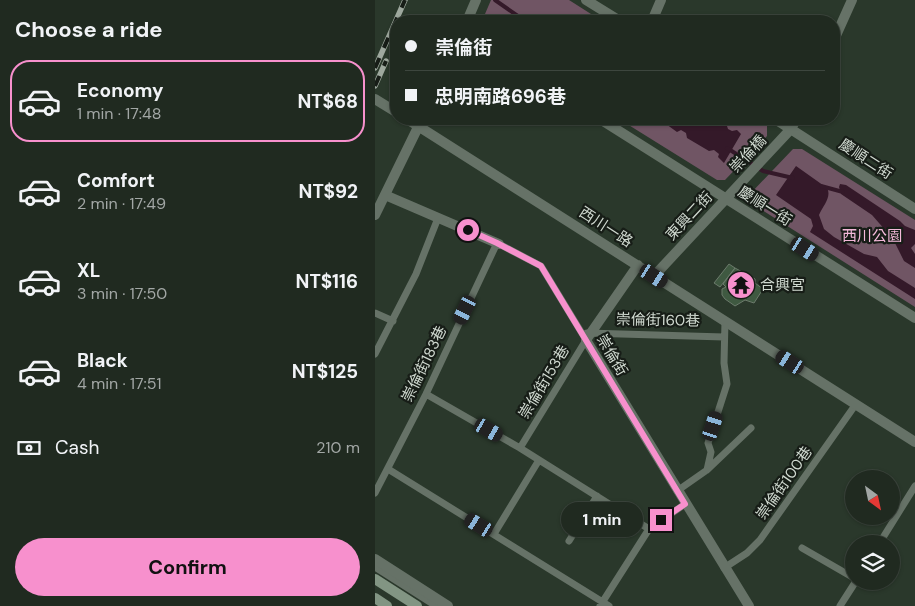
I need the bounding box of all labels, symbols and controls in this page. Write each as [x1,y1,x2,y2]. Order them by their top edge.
text: Choose a ride [15,15,163,44]
text: 崇倫街 [435,35,492,60]
text: Economy [77,78,164,103]
icon: car [17,79,62,124]
text: 忠明南路696巷 [435,84,566,109]
text: NT$68 [297,89,358,114]
text: 1 min · 17:48 [77,103,161,124]
street label: 崇倫橋 [725,131,771,177]
street label: 慶順二街 [835,134,897,184]
text: Comfort [77,168,155,193]
icon: car [17,169,62,214]
text: NT$92 [299,179,358,204]
street label: 慶順一街 [734,182,796,230]
street label: 東興二街 [661,187,717,245]
text: 2 min · 17:49 [77,193,166,214]
street label: 西川一路 [575,202,637,252]
route start [457,219,479,241]
park label: 西川公園 [842,226,902,246]
car [788,235,821,263]
text: XL [77,258,100,283]
icon: car [17,259,62,304]
car [637,262,670,290]
text: NT$116 [296,269,358,294]
temple icon: 合興宮 [726,270,756,300]
place label: 合興宮 [760,275,805,295]
text: 3 min · 17:50 [77,283,167,304]
car [451,293,478,327]
street label: 崇倫街160巷 [616,309,700,331]
street label: 崇倫街183巷 [397,322,451,406]
street label: 崇倫街 [592,331,632,379]
street label: 崇倫街153巷 [514,341,574,423]
text: Black [77,348,128,373]
car [773,348,806,376]
icon: car [17,349,62,394]
text: NT$125 [292,359,358,384]
text: 4 min · 17:51 [77,373,161,394]
car [701,409,724,443]
car [472,416,505,444]
icon: cash [15,434,43,462]
text: Cash [55,435,99,460]
text: 210 m [316,437,360,458]
street label: 崇倫街100巷 [751,442,817,524]
north arrow [845,470,900,525]
map controls [845,470,900,590]
callout: 1 min [561,502,643,538]
text: 1 min [583,509,621,530]
route end [650,509,672,531]
car [462,511,495,539]
button: layers [845,535,900,590]
button: Confirm [15,538,360,596]

